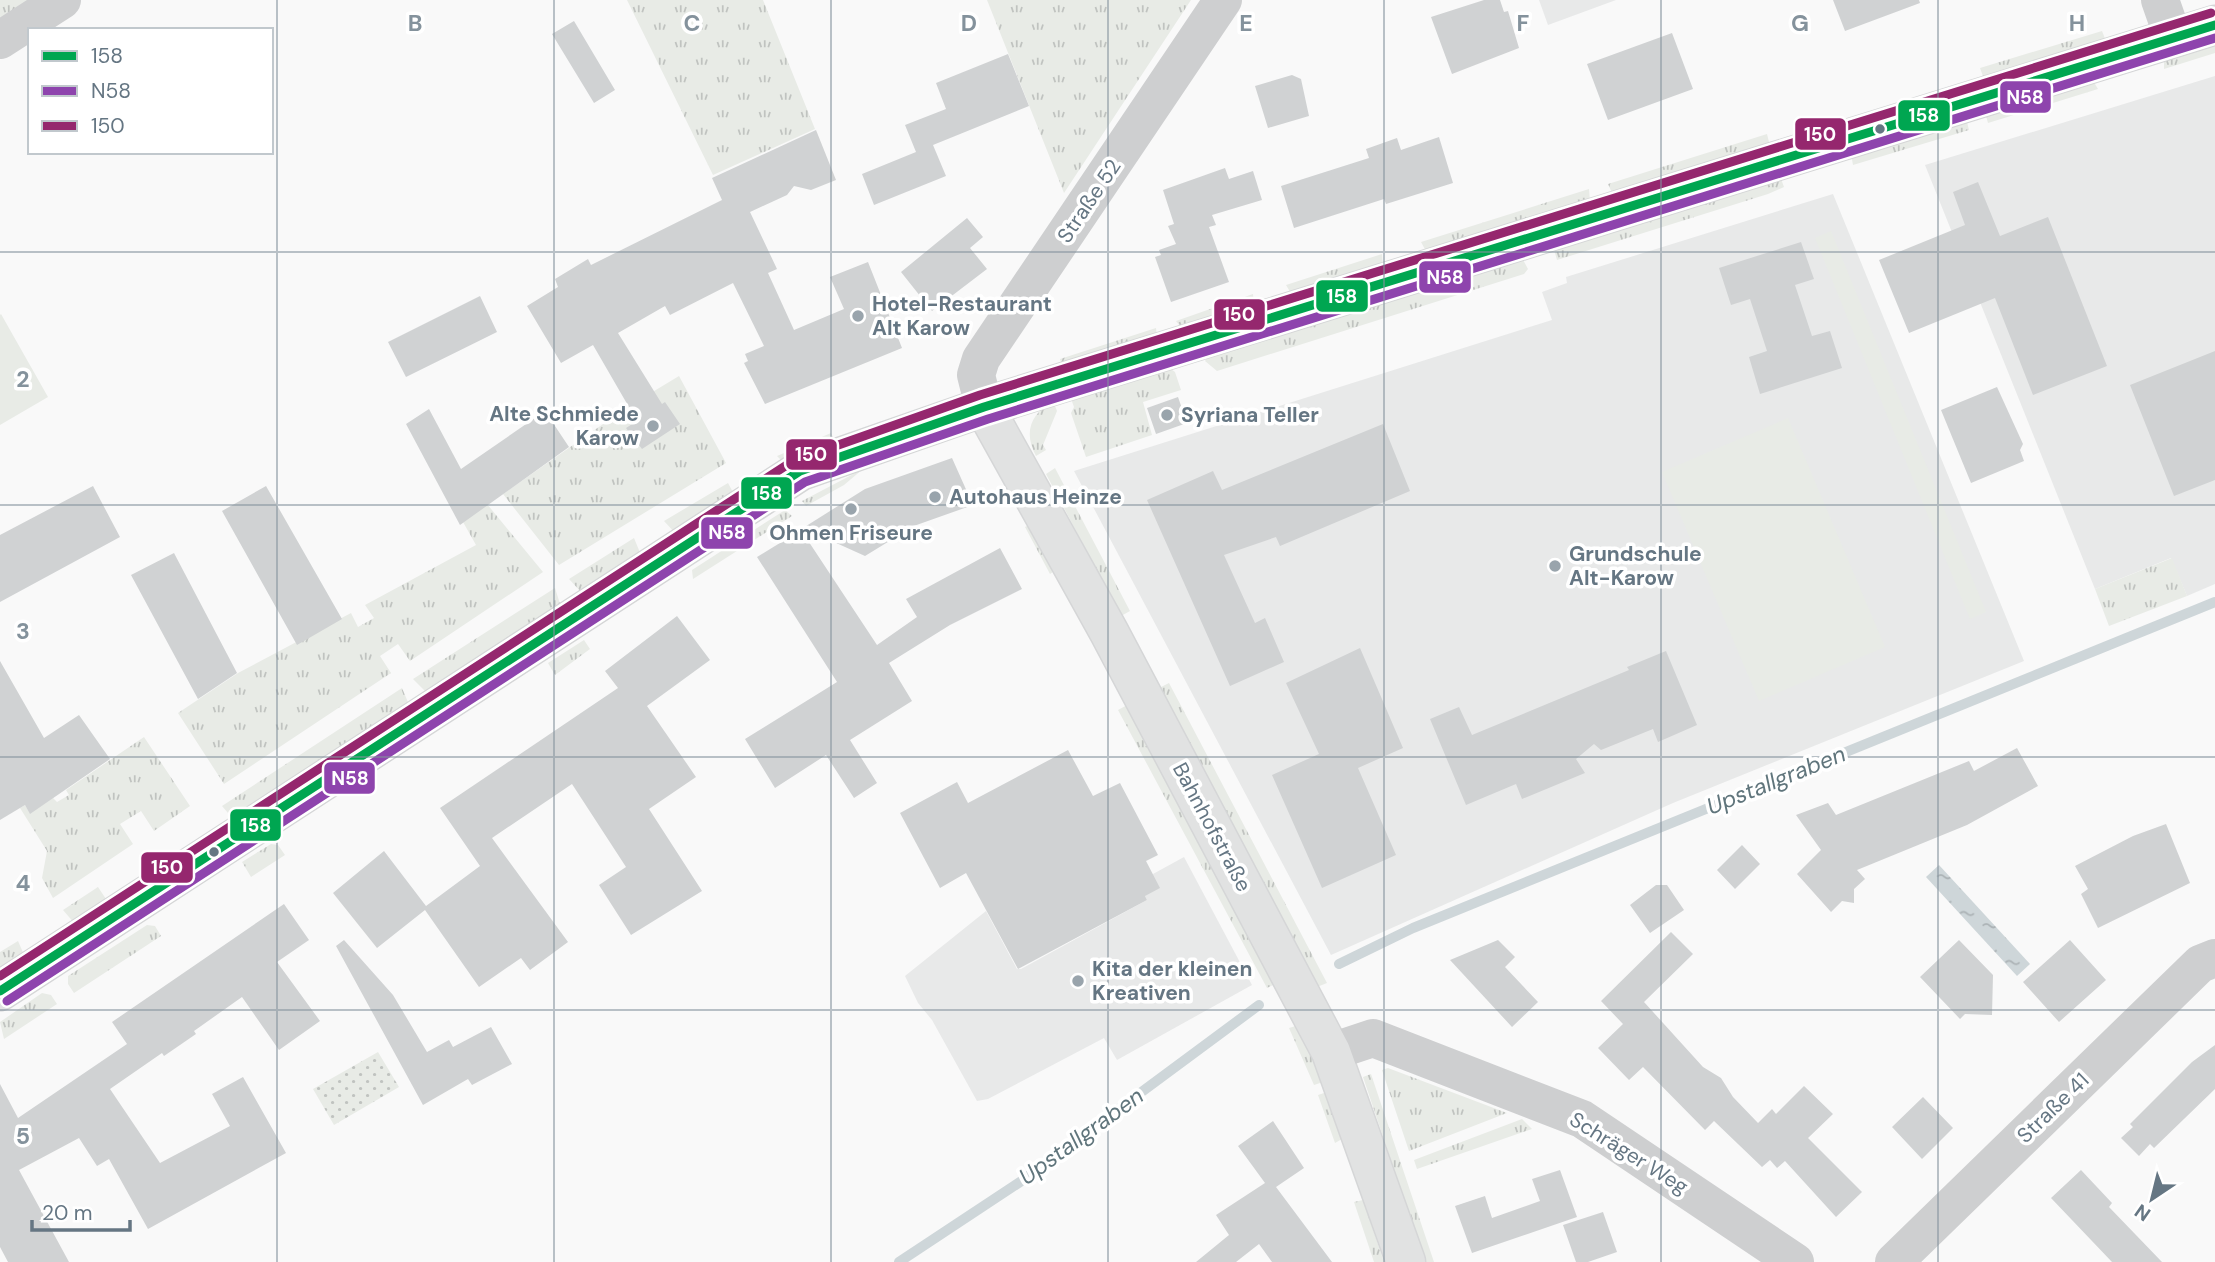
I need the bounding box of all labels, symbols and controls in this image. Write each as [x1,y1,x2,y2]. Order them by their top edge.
text: B [408,8,422,38]
text: C [684,8,700,38]
text: D [961,8,977,38]
text: E [1239,8,1253,38]
text: F [1517,8,1530,38]
text: G [1791,8,1809,38]
text: H [2069,8,2085,38]
legend [28,28,273,154]
text: 158 [91,42,123,70]
text: N58 [91,77,131,105]
line badge: N58 [1999,80,2052,114]
text: N58 [2006,85,2044,110]
line badge: 158 [1897,99,1951,132]
text: 158 [1909,103,1939,128]
text: 150 [91,112,125,140]
line badge: 150 [1794,117,1847,151]
text: 150 [1804,122,1836,147]
unlabelled marker [1873,122,1887,136]
street label: Straße 52 [1051,154,1127,248]
line badge: N58 [1418,260,1472,294]
text: N58 [1426,265,1464,290]
line badge: 158 [1315,279,1369,313]
text: 158 [1327,284,1357,309]
place label: Hotel-Restaurant Alt Karow [872,290,1052,342]
line badge: 150 [1213,298,1266,331]
text: 150 [1223,302,1255,327]
marker: Hotel-Restaurant Alt Karow [850,308,866,324]
text: 2 [16,364,30,394]
place label: Alte Schmiede Karow [489,400,639,452]
place label: Syriana Teller [1181,401,1319,429]
marker: Syriana Teller [1159,407,1175,423]
marker: Alte Schmiede Karow [645,418,661,434]
line badge: 150 [785,438,838,471]
text: 150 [795,442,827,467]
line badge: 158 [740,476,793,510]
text: 158 [752,481,782,506]
place label: Autohaus Heinze [949,483,1122,511]
marker: Autohaus Heinze [927,489,943,505]
marker: Ohmen Friseure [843,501,859,517]
line badge: N58 [700,516,754,550]
place label: Ohmen Friseure [769,519,933,547]
text: N58 [708,520,746,545]
place label: Grundschule Alt-Karow [1569,540,1702,592]
marker: Grundschule Alt-Karow [1547,558,1563,574]
text: 3 [16,616,30,646]
water label: Upstallgraben [1702,739,1850,821]
street label: Bahnhofstraße [1166,758,1258,897]
line badge: N58 [323,761,376,795]
text: N58 [331,766,369,791]
line badge: 158 [229,808,282,842]
text: 158 [241,813,271,838]
unlabelled marker [207,845,221,859]
line badge: 150 [140,851,194,884]
text: 150 [151,855,183,880]
text: 4 [16,868,31,898]
place label: Kita der kleinen Kreativen [1092,955,1252,1007]
marker: Kita der kleinen Kreativen [1070,973,1086,989]
street label: Straße 41 [2011,1067,2095,1149]
water label: Upstallgraben [1013,1081,1149,1191]
street label: Schräger Weg [1564,1105,1694,1201]
text: 5 [16,1121,30,1151]
north arrow [2117,1164,2187,1234]
scale bar [32,1188,130,1232]
text: N [2130,1198,2155,1227]
text: 20 m [42,1199,93,1227]

